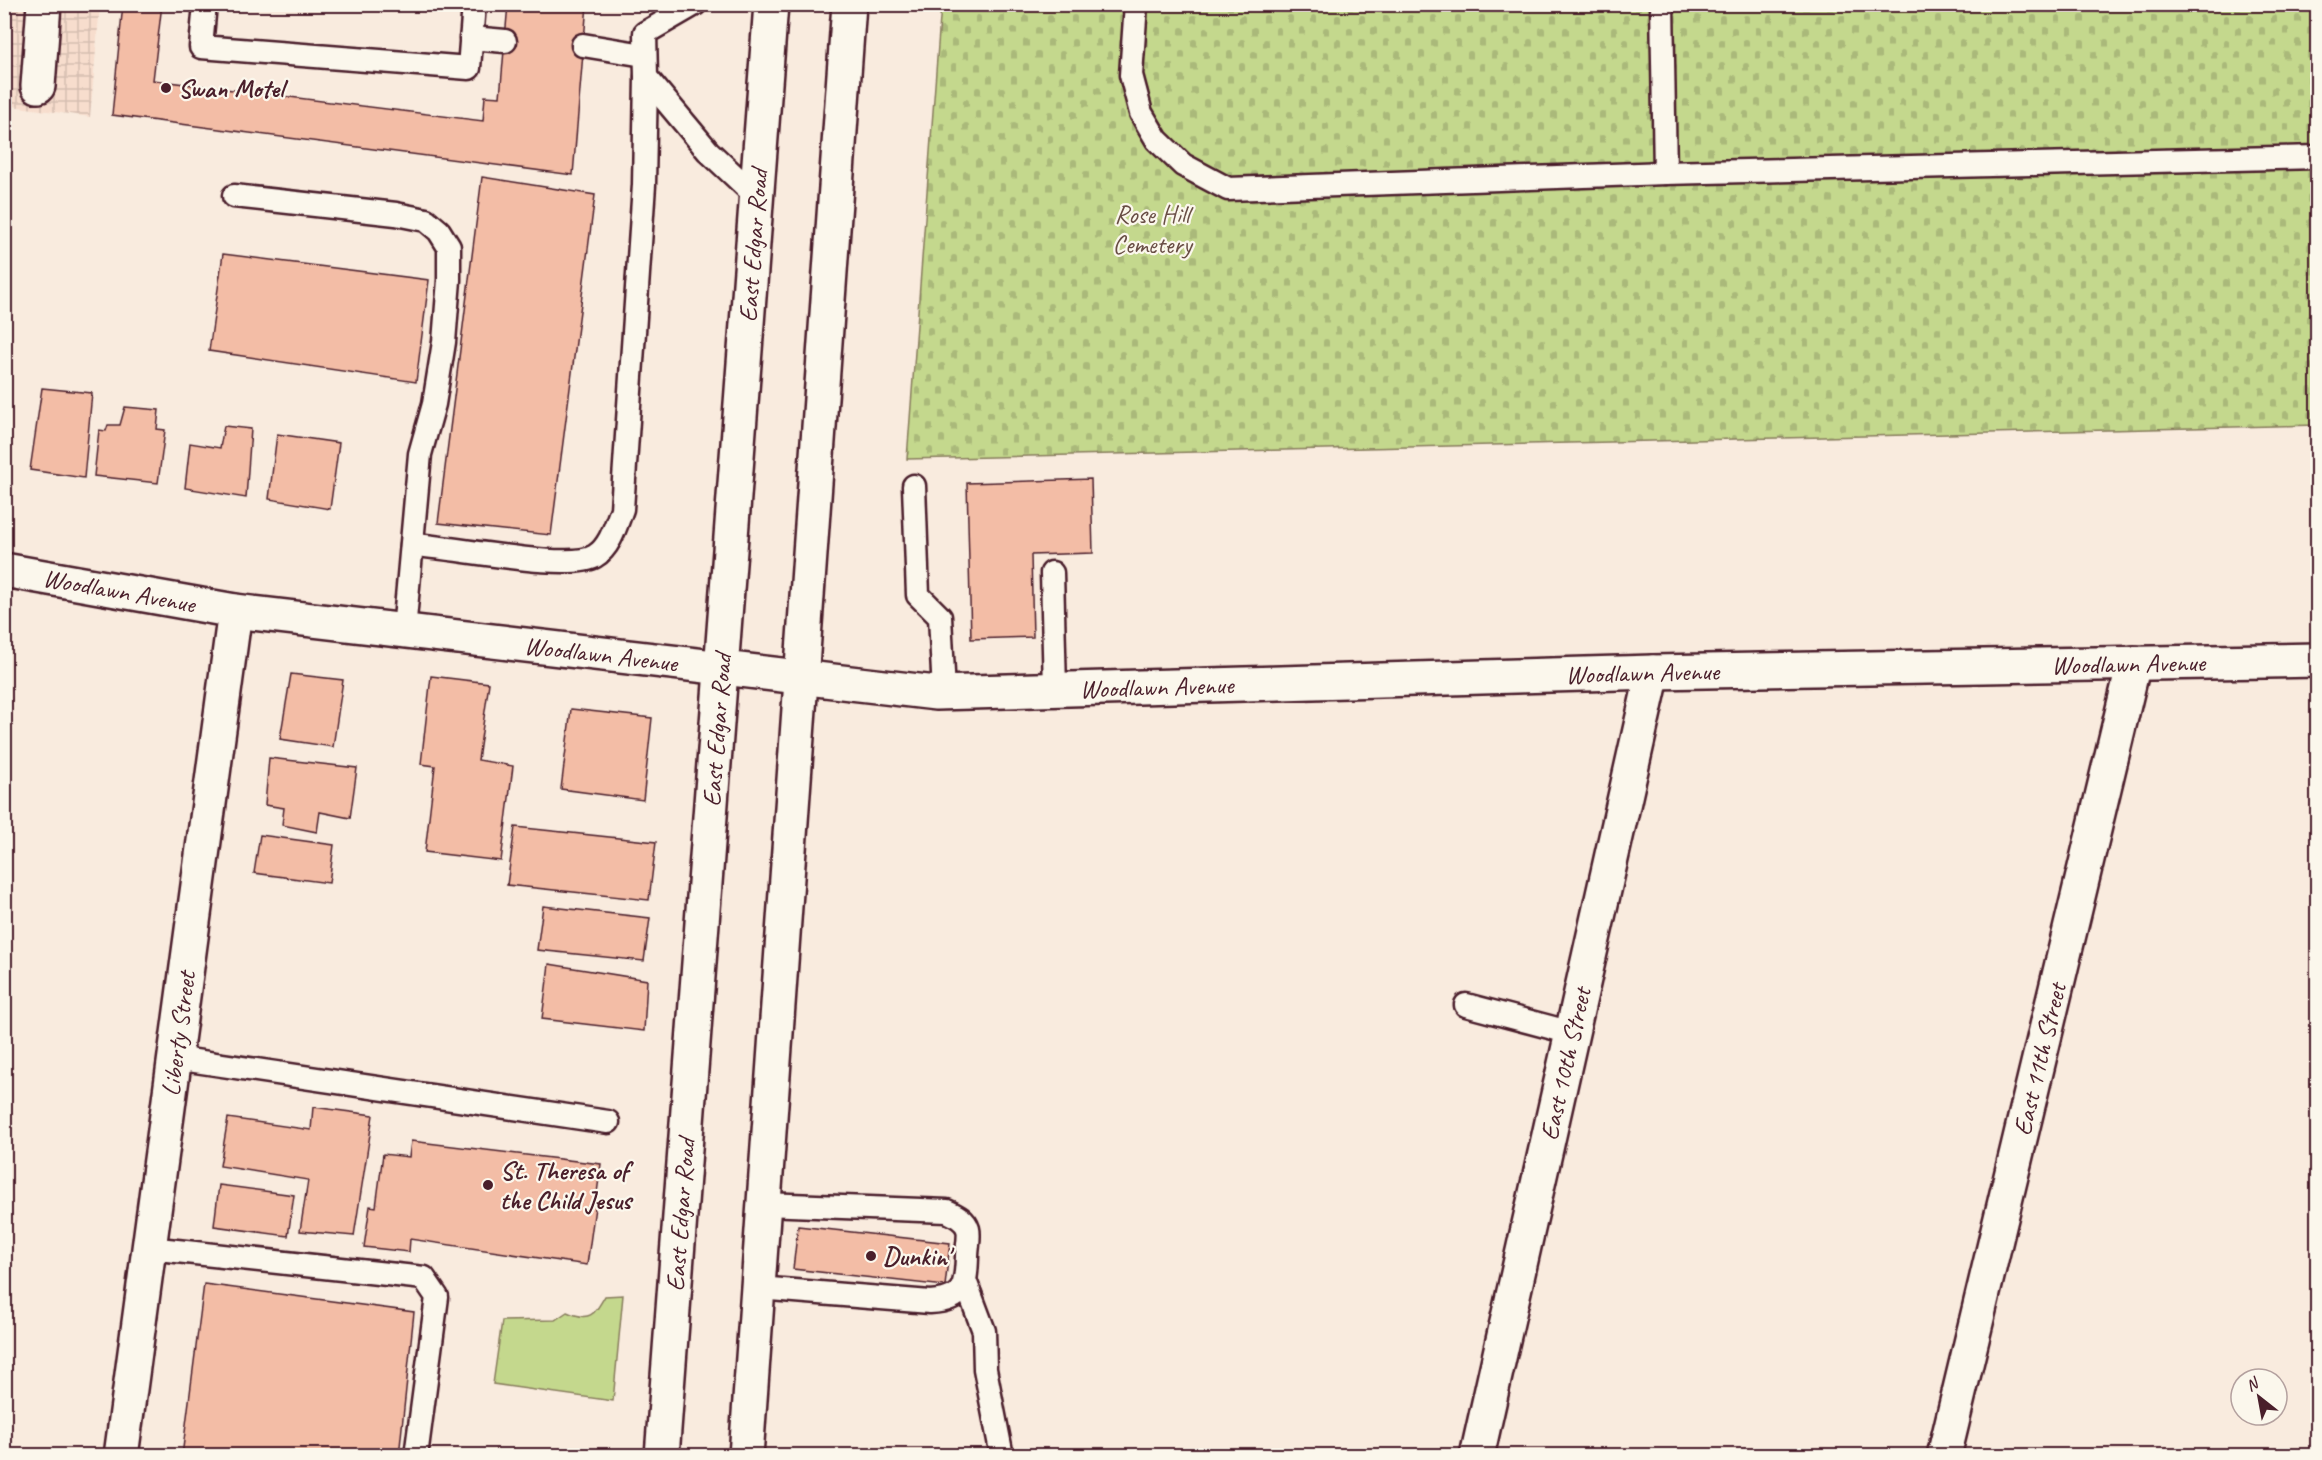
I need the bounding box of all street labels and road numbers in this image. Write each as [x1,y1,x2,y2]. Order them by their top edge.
street label: East Edgar Road [731,164,776,323]
street label: Woodlawn Avenue [41,561,199,621]
street label: Woodlawn Avenue [523,629,681,680]
street label: Woodlawn Avenue [2051,646,2207,682]
street label: East Edgar Road [695,649,739,808]
street label: Woodlawn Avenue [1565,655,1721,692]
street label: Woodlawn Avenue [1079,668,1235,706]
street label: Liberty Street [154,967,203,1098]
street label: East 11th Street [2005,978,2074,1139]
street label: East 10th Street [1532,982,1599,1143]
street label: East Edgar Road [658,1133,703,1292]

